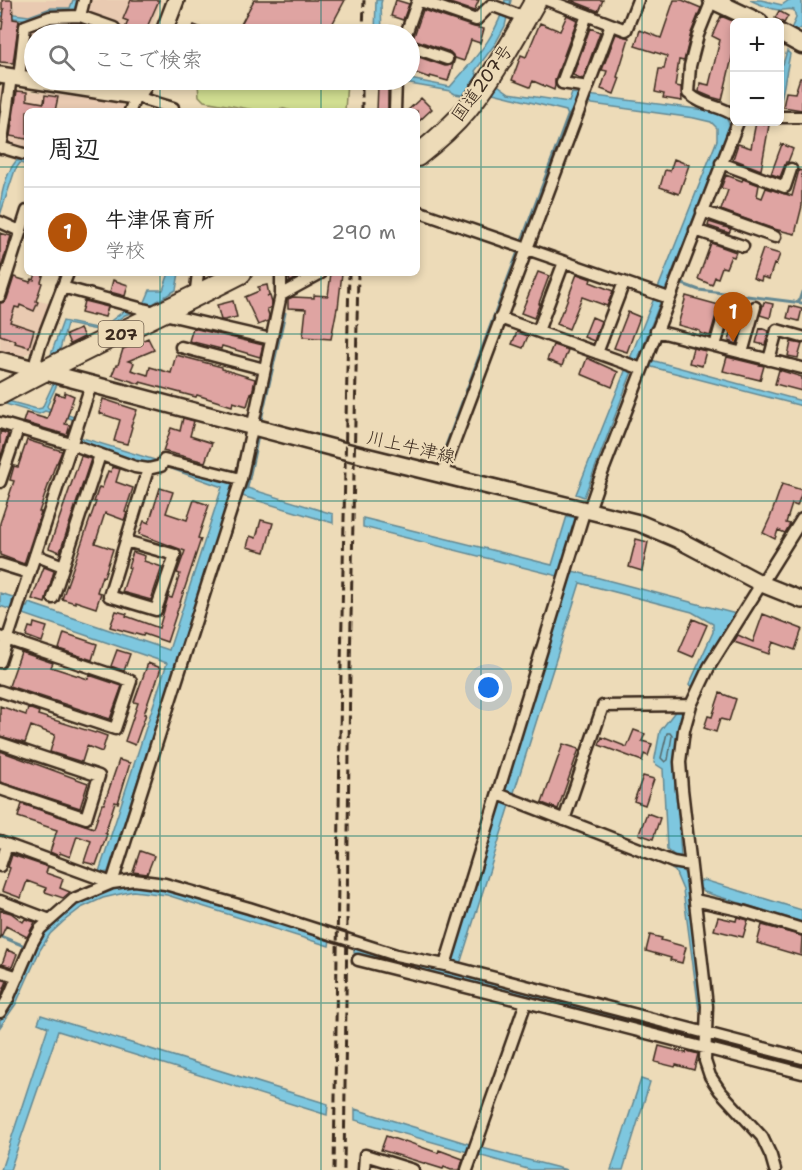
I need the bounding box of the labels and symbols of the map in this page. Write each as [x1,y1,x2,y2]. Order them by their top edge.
street label: 国道207号 [446,39,518,127]
pin: 1 [714,292,752,342]
road number: 207 [98,321,144,347]
street label: 川上牛津線 [364,425,458,469]
your location [474,673,503,702]

